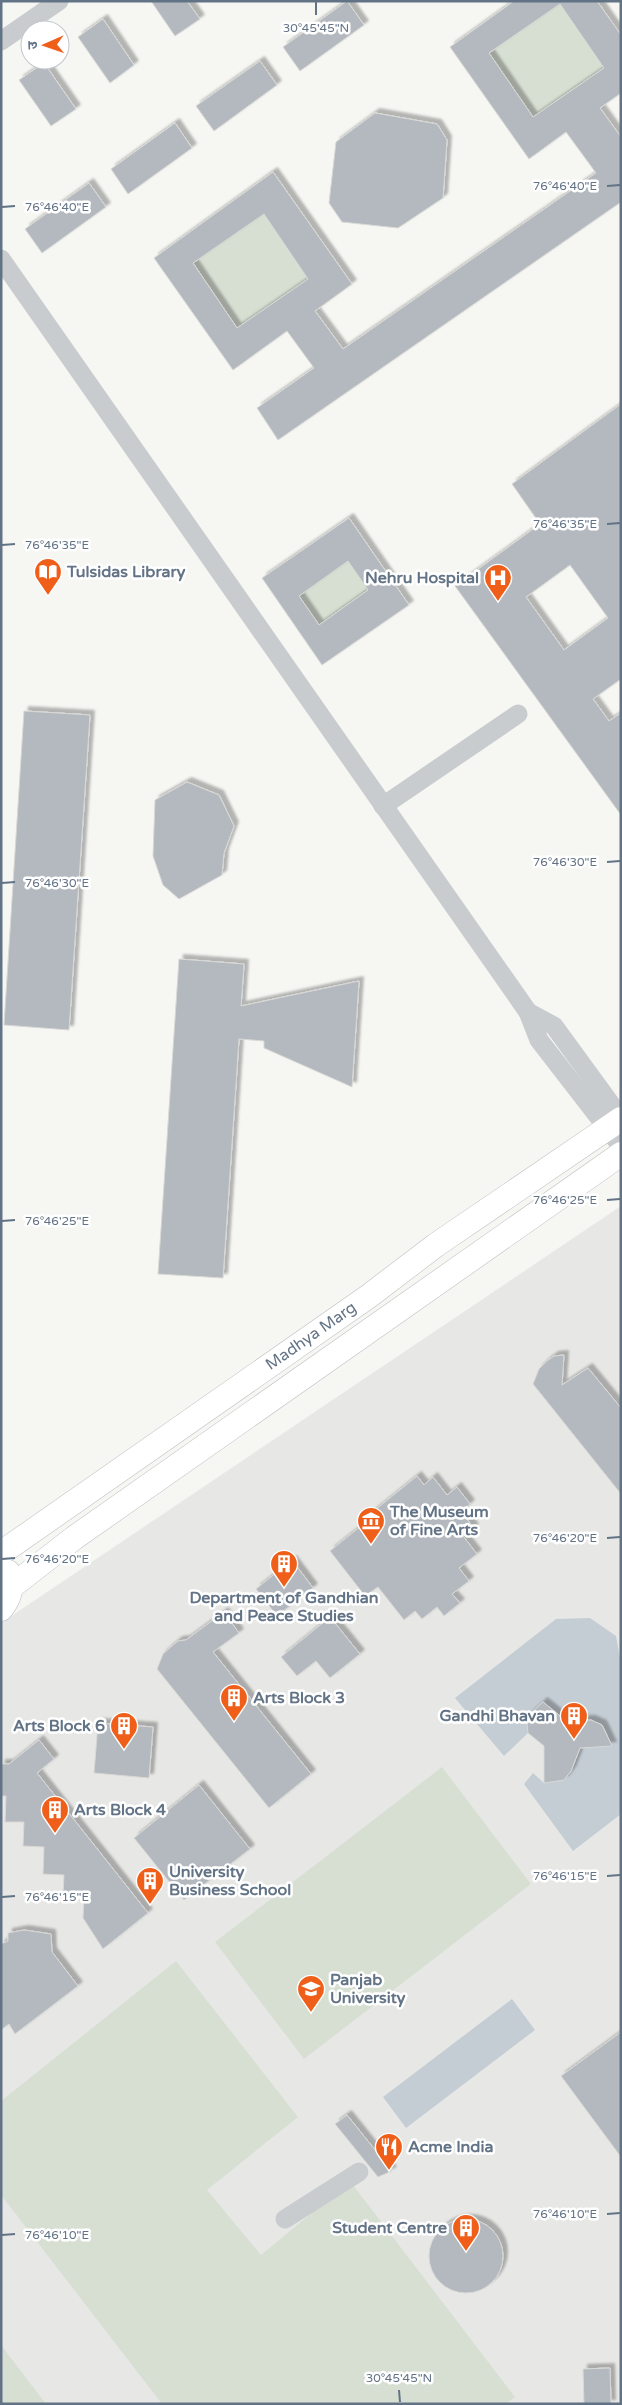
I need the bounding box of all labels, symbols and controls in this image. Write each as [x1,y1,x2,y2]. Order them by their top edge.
north arrow [20,20,70,70]
text: 30°45'45"N [283,21,349,35]
text: उ [24,40,41,50]
text: 76°46'40"E [533,179,598,193]
text: 76°46'40"E [25,200,90,214]
text: 76°46'35"E [533,517,598,531]
text: 76°46'35"E [25,538,90,552]
library icon: Tulsidas Library [33,557,63,596]
place label: Tulsidas Library [66,562,186,582]
hospital icon: Nehru Hospital [483,563,513,602]
place label: Nehru Hospital [365,568,479,588]
text: 76°46'30"E [533,855,598,869]
text: 76°46'30"E [25,876,90,890]
text: 76°46'25"E [533,1193,598,1207]
text: 76°46'25"E [25,1214,90,1228]
street label: Madhya Marg [262,1297,360,1375]
place label: The Museum of Fine Arts [389,1502,489,1540]
museum icon: The Museum of Fine Arts [356,1506,386,1545]
text: 76°46'20"E [533,1531,598,1545]
building icon: Department of Gandhian and Peace Studies [269,1549,299,1588]
text: 76°46'20"E [25,1552,90,1566]
place label: Department of Gandhian and Peace Studies [190,1588,379,1626]
building icon: Arts Block 3 [219,1683,249,1722]
place label: Arts Block 3 [253,1688,345,1708]
building icon: Gandhi Bhavan [559,1701,589,1740]
place label: Gandhi Bhavan [439,1706,555,1726]
building icon: Arts Block 6 [109,1711,139,1750]
place label: Arts Block 6 [13,1716,105,1736]
building icon: Arts Block 4 [40,1795,70,1834]
place label: Arts Block 4 [74,1800,166,1820]
place label: University Business School [169,1862,291,1900]
building icon: University Business School [135,1866,165,1905]
text: 76°46'15"E [533,1869,598,1883]
text: 76°46'15"E [25,1890,90,1904]
place label: Panjab University [330,1970,406,2008]
school or university icon: Panjab University [296,1974,326,2013]
restaurant icon: Acme India [374,2132,404,2171]
place label: Acme India [408,2137,493,2157]
text: 76°46'10"E [533,2207,598,2221]
building icon: Student Centre [451,2213,481,2252]
place label: Student Centre [332,2218,447,2238]
text: 76°46'10"E [25,2228,90,2242]
text: 30°45'45"N [366,2371,432,2385]

